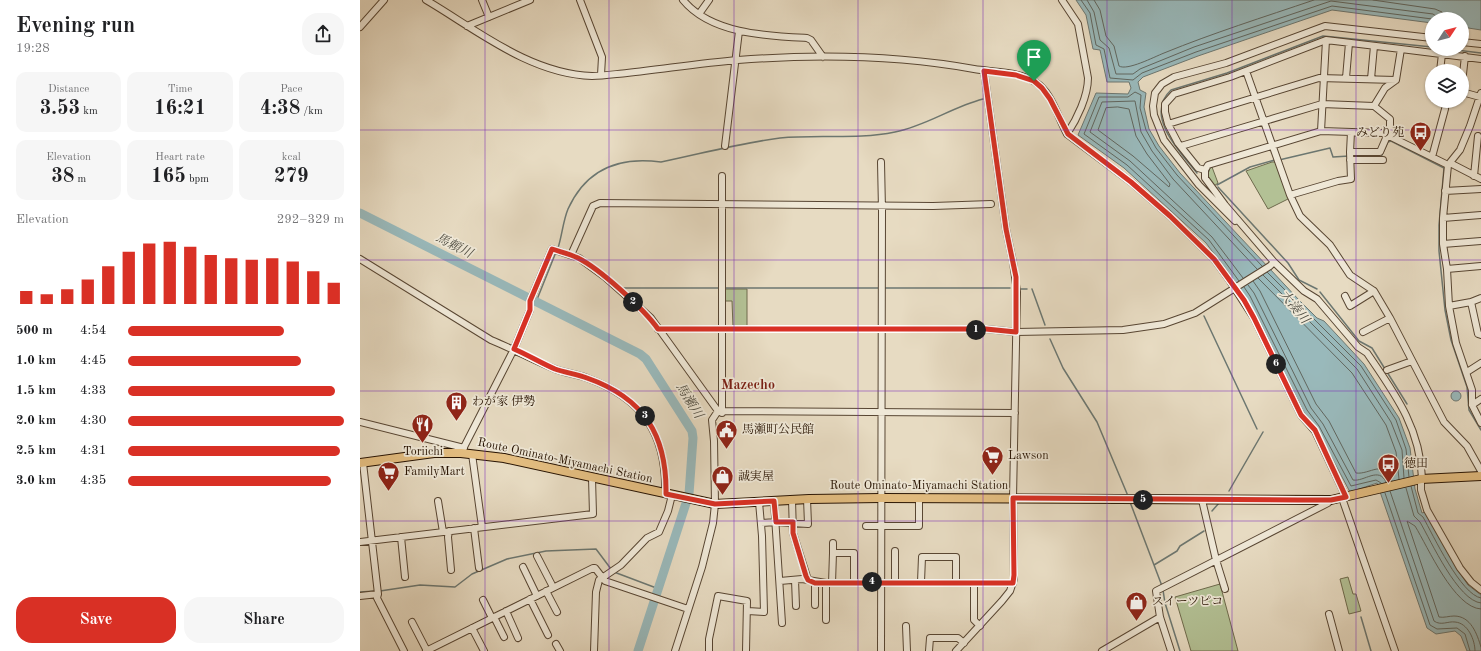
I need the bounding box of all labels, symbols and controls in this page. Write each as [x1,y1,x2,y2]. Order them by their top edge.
north arrow [1425,12,1469,56]
map controls [1425,12,1469,108]
button: share [302,13,344,55]
text: Evening run [16,15,135,37]
pin [1017,40,1051,81]
text: 19:28 [16,42,50,55]
icon: arrive [1023,46,1045,68]
button: layers [1425,64,1469,108]
text: Distance [48,84,89,95]
text: Time [168,84,192,95]
text: Pace [280,84,302,95]
text: 3.53 [40,99,80,119]
text: 16:21 [154,99,206,119]
text: 4:38 [260,99,300,119]
text: km [80,106,98,117]
text: /km [300,106,323,117]
bus stop icon: みどり苑 [1407,120,1433,153]
place label: みどり苑 [1356,125,1404,139]
text: Elevation [46,152,91,163]
text: Heart rate [155,152,205,163]
text: kcal [282,152,301,163]
text: 38 [51,167,74,187]
text: 165 [151,167,186,187]
text: 279 [274,167,309,187]
text: m [74,174,86,185]
text: bpm [186,174,209,185]
text: Elevation [16,213,69,226]
text: 292–329 m [277,213,344,226]
water label: 馬頼川 [434,230,477,262]
water label: 大湊川 [1277,287,1313,328]
pin: 2 [623,292,643,312]
text: 2 [630,296,636,307]
pin: 1 [966,320,986,340]
text: 500 m [16,324,53,337]
text: 4:54 [80,324,106,337]
text: 1 [973,324,979,335]
text: 1.0 km [16,354,56,367]
text: 4:45 [80,354,106,367]
pin: 6 [1266,354,1286,374]
text: 6 [1273,358,1279,369]
district label: Mazecho [721,378,775,392]
water label: 馬瀬川 [673,380,707,423]
text: 1.5 km [16,384,56,397]
text: 4:33 [80,384,106,397]
building icon: わが家 伊勢 [444,389,470,422]
place label: わが家 伊勢 [472,394,535,408]
pin: 3 [635,406,655,426]
text: 3 [642,410,648,421]
restaurant icon: Toriichi [410,412,436,445]
text: 2.0 km [16,414,56,427]
text: 4:30 [80,414,106,427]
public building icon: 馬瀬町公民館 [713,417,739,450]
place label: 馬瀬町公民館 [742,422,814,436]
street label: Route Ominato-Miyamachi Station [476,437,654,486]
supermarket icon: Lawson [980,443,1006,476]
text: 2.5 km [16,444,56,457]
text: 4:31 [80,444,106,457]
place label: Toriichi [403,446,443,458]
place label: Lawson [1008,450,1049,462]
bus stop icon: 徳田 [1375,451,1401,484]
place label: 徳田 [1404,456,1428,470]
supermarket icon: FamilyMart [376,459,402,492]
shop icon: 誠実屋 [709,464,735,497]
place label: FamilyMart [404,466,465,478]
place label: 誠実屋 [738,469,774,483]
text: 3.0 km [16,474,56,487]
text: 4:35 [80,474,106,487]
street label: Route Ominato-Miyamachi Station [830,480,1009,492]
pin: 5 [1133,490,1153,510]
text: 5 [1140,494,1146,505]
pin: 4 [862,572,882,592]
text: 4 [869,576,875,587]
shop icon: スイーツピコ [1123,589,1149,622]
place label: スイーツピコ [1152,595,1223,608]
button: Save [16,597,176,643]
button: Share [184,597,344,643]

